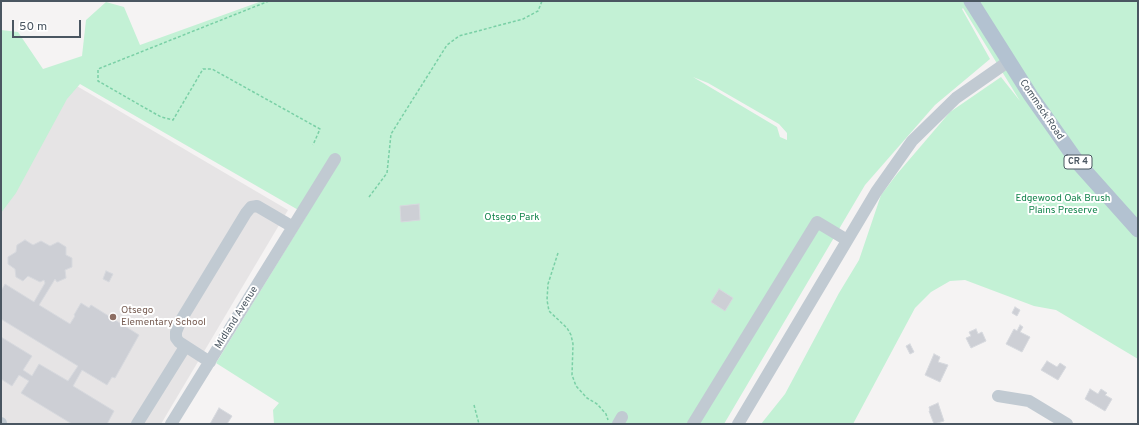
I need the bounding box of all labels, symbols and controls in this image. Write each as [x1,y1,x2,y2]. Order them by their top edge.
scale bar [14,12,83,38]
text: 50 m [19,19,47,35]
street label: Commack Road [1016,77,1066,143]
road number: CR 4 [1064,155,1092,169]
park label: Edgewood Oak Brush Plains Preserve [1016,193,1110,216]
park label: Otsego Park [484,212,540,224]
street label: Midland Avenue [213,285,261,351]
place label: Otsego Elementary School [121,305,206,328]
marker: Otsego Elementary School [108,312,118,322]

